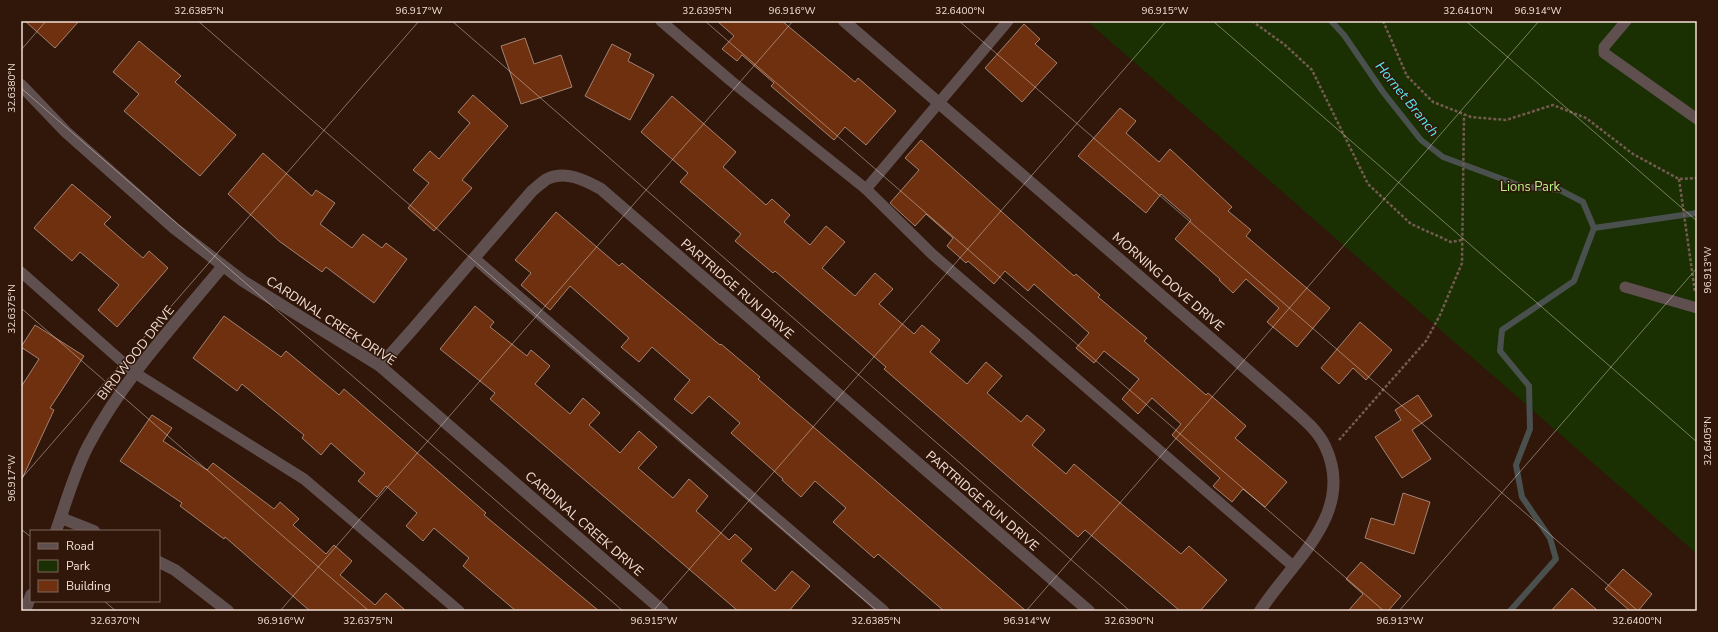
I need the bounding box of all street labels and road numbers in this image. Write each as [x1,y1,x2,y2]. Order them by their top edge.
street label: MORNING DOVE DRIVE [1108,228,1228,336]
street label: PARTRIDGE RUN DRIVE [677,235,797,343]
street label: CARDINAL CREEK DRIVE [263,272,399,370]
street label: BIRDWOOD DRIVE [93,302,179,404]
street label: PARTRIDGE RUN DRIVE [922,447,1042,555]
street label: CARDINAL CREEK DRIVE [521,468,647,580]

